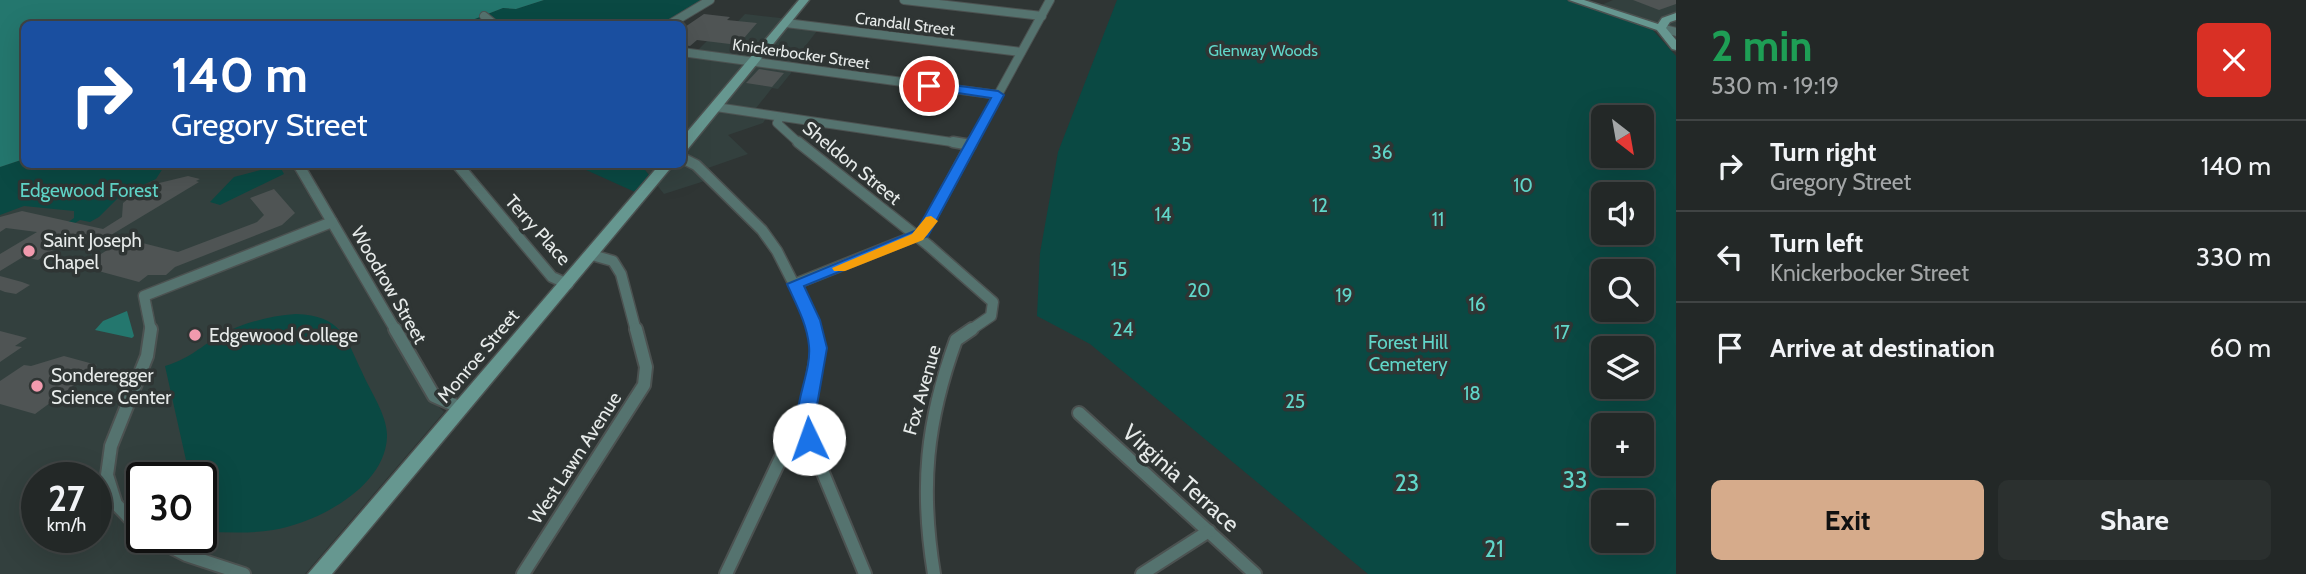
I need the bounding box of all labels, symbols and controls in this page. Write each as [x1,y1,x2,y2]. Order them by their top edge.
street label: Crandall Street [854,8,956,40]
text: 2 min [1711,20,1812,72]
button: close [2197,23,2271,97]
street label: Knickerbocker Street [731,35,871,73]
park label: Glenway Woods [1208,41,1318,60]
text: 140 m [171,45,308,104]
icon: right [56,49,147,140]
pin [899,56,959,116]
icon: arrive [910,67,948,105]
text: 530 m · 19:19 [1711,72,1839,100]
text: Gregory Street [171,105,368,144]
north arrow [1591,105,1654,168]
map controls [1591,105,1654,553]
street label: Sheldon Street [798,116,906,210]
park label: 35 [1171,133,1191,156]
text: Turn right [1770,136,1876,168]
park label: 36 [1371,141,1393,164]
icon: right [1711,147,1749,185]
text: 140 m [2201,150,2271,182]
text: Gregory Street [1770,168,1911,196]
park label: 10 [1513,174,1533,197]
park label: Edgewood Forest [20,179,159,202]
button: sound [1591,182,1654,245]
street label: Terry Place [500,190,576,270]
park label: 12 [1312,194,1328,217]
park label: 14 [1154,203,1172,226]
park label: 11 [1432,208,1444,231]
street label: Woodrow Street [346,222,432,348]
text: Turn left [1770,227,1863,259]
place label: Saint Joseph Chapel [43,229,142,274]
icon: left [1711,238,1749,276]
text: 330 m [2196,241,2271,273]
marker: Saint Joseph Chapel [21,243,37,259]
park label: 15 [1111,258,1127,281]
button: search [1591,259,1654,322]
text: Knickerbocker Street [1770,259,1969,287]
park label: 20 [1187,279,1211,302]
park label: 19 [1336,284,1353,307]
park label: 16 [1469,293,1486,316]
street label: Monroe Street [432,304,524,408]
park label: 24 [1113,318,1133,341]
park label: 17 [1554,321,1570,344]
place label: Edgewood College [209,324,358,347]
marker: Edgewood College [187,327,203,343]
icon: arrive [1711,329,1749,367]
park label: Forest Hill Cemetery [1368,331,1448,376]
text: Arrive at destination [1770,332,1995,364]
text: 60 m [2209,332,2271,364]
button: layers [1591,336,1654,399]
street label: Fox Avenue [898,342,946,438]
place label: Sonderegger Science Center [51,364,171,409]
marker: Sonderegger Science Center [29,378,45,394]
park label: 18 [1463,382,1481,405]
street label: West Lawn Avenue [524,387,626,528]
park label: 25 [1285,390,1305,413]
position arrow [772,402,846,476]
button: + [1591,413,1654,476]
street label: Virginia Terrace [1117,418,1245,538]
speed limit sign: 30 [126,462,217,553]
park label: 33 [1563,466,1587,494]
park label: 23 [1395,469,1419,497]
text: 27 [48,477,85,520]
button: Exit [1711,480,1984,560]
button: Share [1998,480,2271,560]
button: − [1591,490,1654,553]
text: km/h [47,514,86,536]
park label: 21 [1484,535,1504,563]

